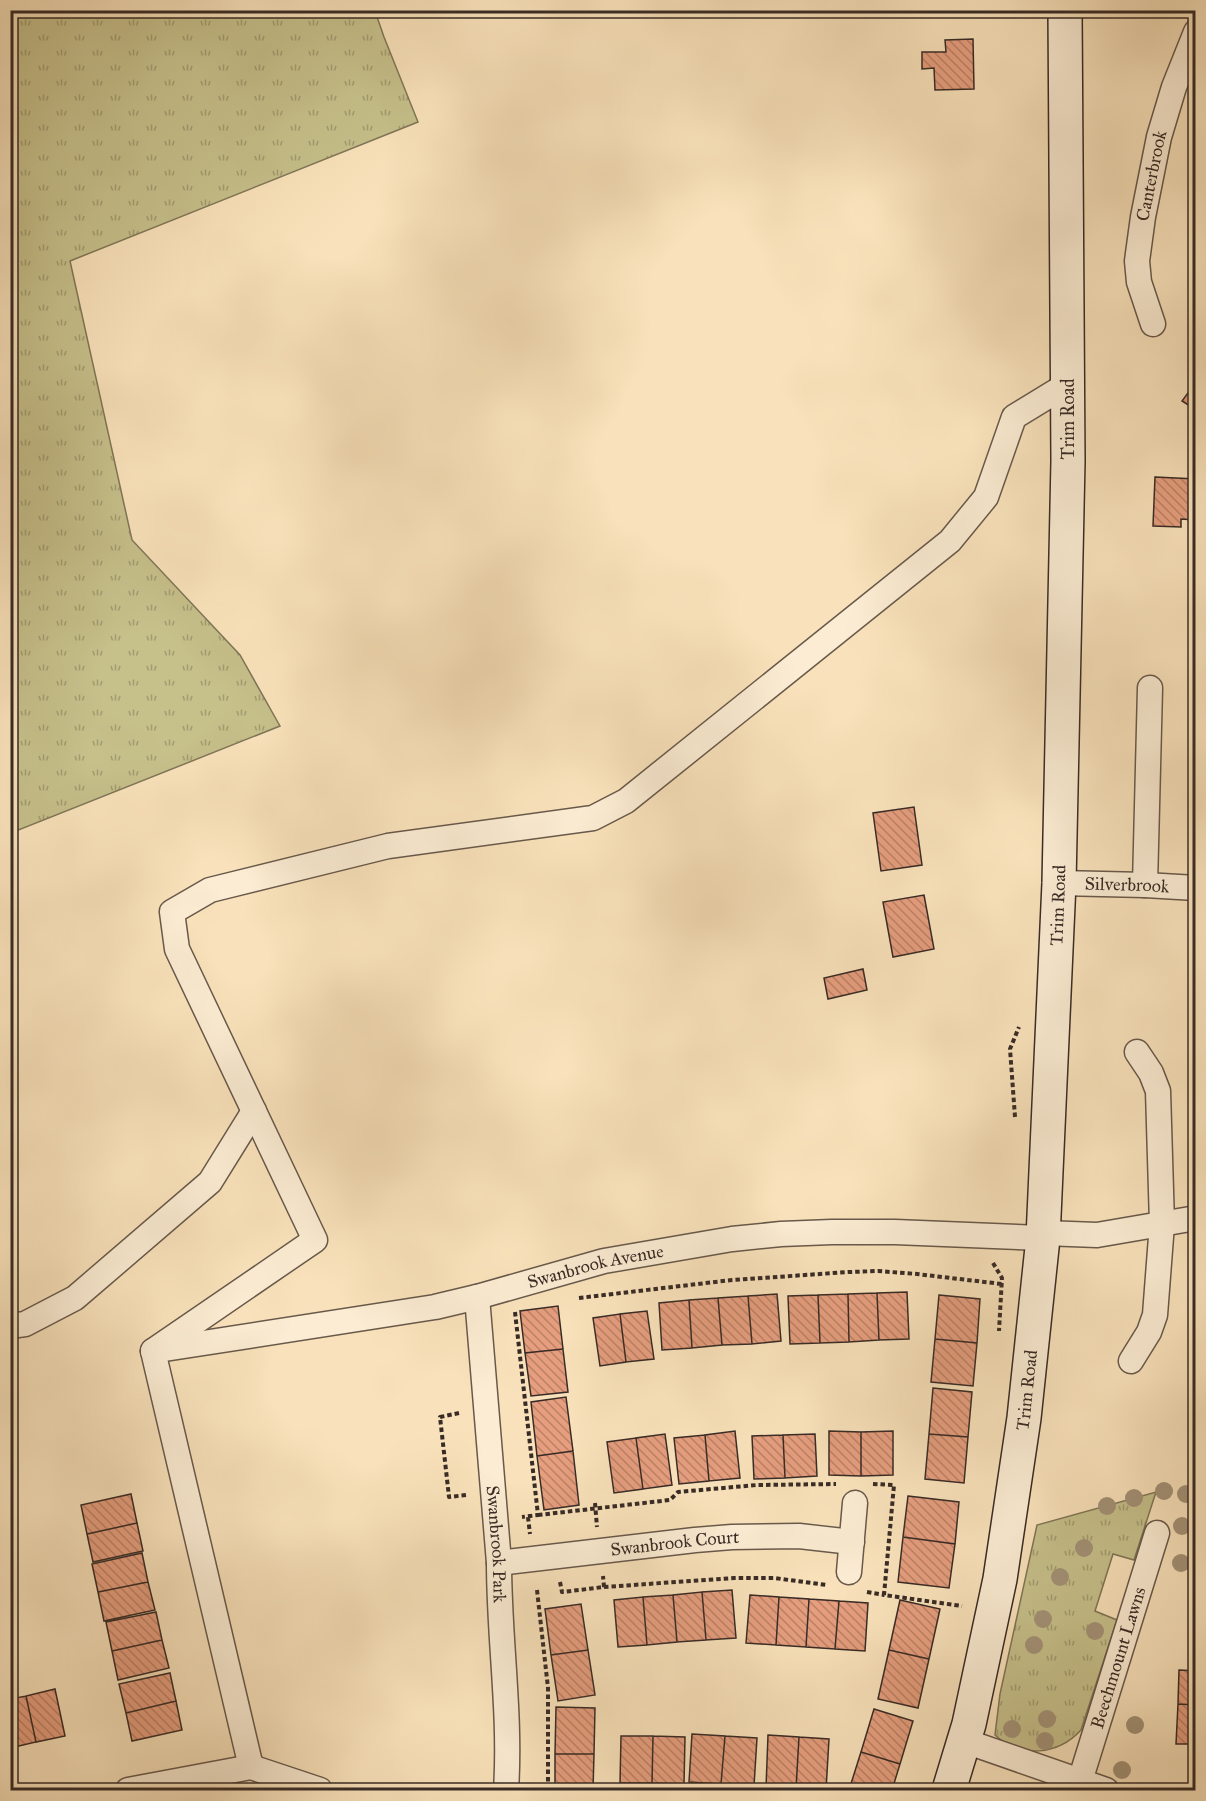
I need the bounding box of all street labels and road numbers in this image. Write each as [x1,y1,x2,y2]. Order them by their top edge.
street label: Canterbrook [1131,127,1172,223]
street label: Trim Road [1057,379,1079,459]
street label: Trim Road [1045,865,1070,946]
street label: Silverbrook [1084,873,1171,897]
street label: Swanbrook Avenue [525,1240,665,1293]
street label: Trim Road [1011,1349,1042,1432]
street label: Swanbrook Park [482,1485,511,1604]
street label: Swanbrook Court [609,1526,740,1561]
street label: Beechmount Lawns [1086,1584,1151,1731]

